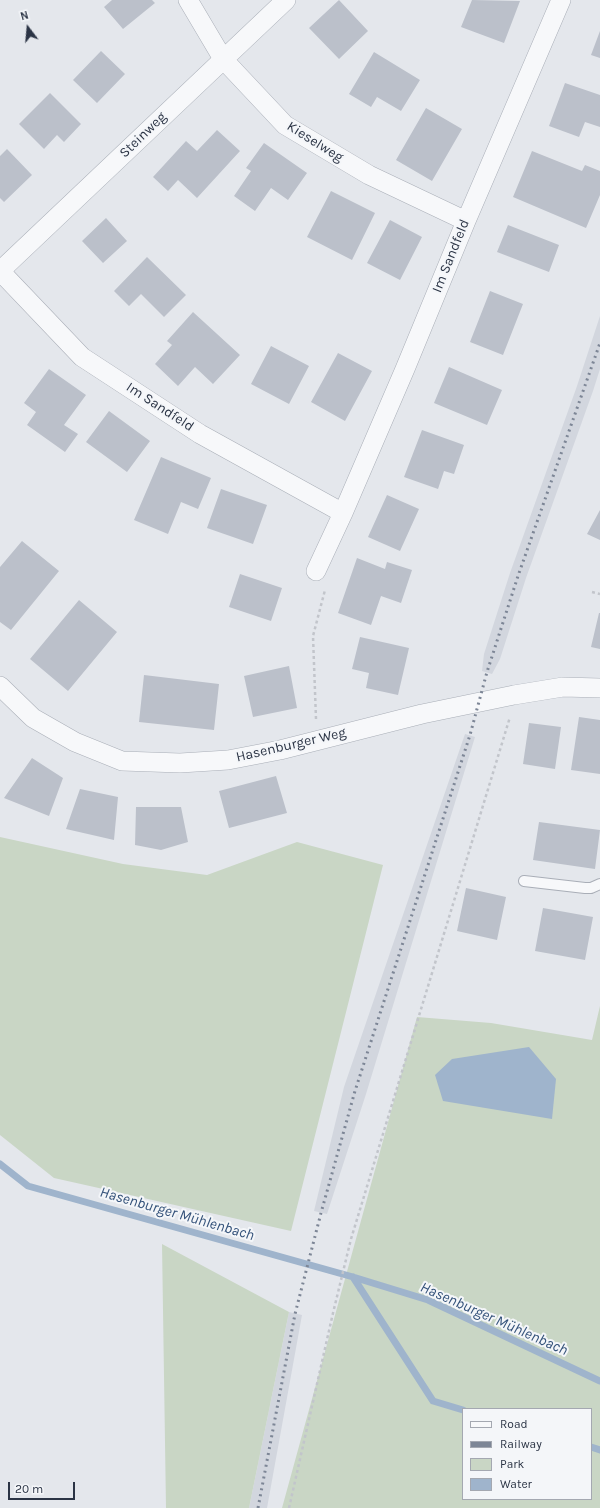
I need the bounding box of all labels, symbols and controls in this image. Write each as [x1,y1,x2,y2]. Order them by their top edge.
north arrow [8,8,48,48]
text: N [19,9,30,23]
street label: Steinweg [116,109,170,161]
street label: Kieselweg [284,118,346,166]
street label: Im Sandfeld [429,217,473,295]
street label: Im Sandfeld [123,379,197,435]
street label: Hasenburger Weg [234,724,348,766]
water label: Hasenburger Mühlenbach [98,1183,256,1245]
water label: Hasenburger Mühlenbach [417,1278,571,1360]
legend [462,1408,592,1500]
text: Road [500,1417,528,1431]
text: Railway [500,1437,542,1451]
text: Park [500,1457,524,1471]
scale bar [10,1474,77,1500]
text: Water [500,1477,532,1491]
text: 20 m [15,1482,43,1496]

